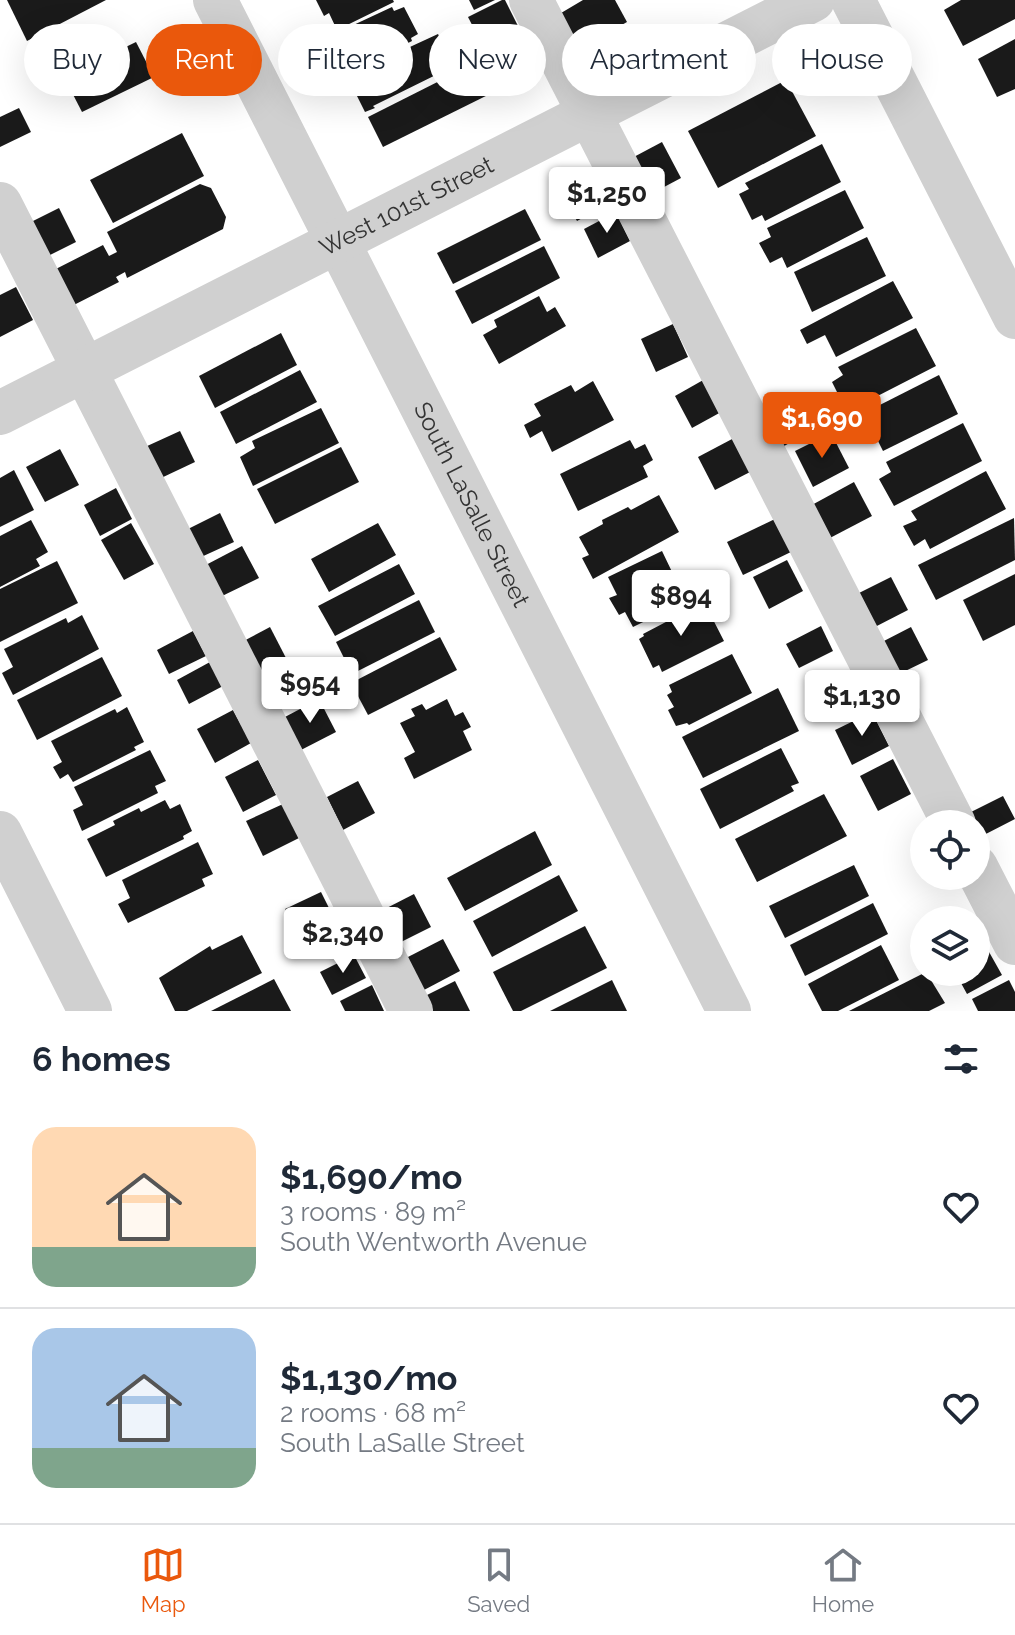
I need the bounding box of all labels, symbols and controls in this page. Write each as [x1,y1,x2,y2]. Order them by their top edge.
chip: Buy [24,24,130,96]
chip: Rent [146,24,262,96]
chip: Filters [278,24,413,96]
chip: New [429,24,546,96]
chip: Apartment [562,24,756,96]
chip: House [772,24,912,96]
street label: West 101st Street [315,150,498,262]
pin: $1,250 [542,167,672,235]
text: $1,250 [567,178,647,208]
pin: $1,690 [757,392,887,460]
street label: South LaSalle Street [408,397,536,612]
text: $1,690 [781,403,863,433]
pin: $894 [634,570,728,638]
text: $894 [650,581,712,611]
pin: $954 [263,657,357,725]
text: $954 [279,668,341,698]
pin: $1,130 [797,670,927,738]
text: $1,130 [823,681,901,711]
map controls [910,810,990,986]
button: locate [910,810,990,890]
button: layers [910,906,990,986]
pin: $2,340 [278,907,408,975]
text: $2,340 [302,918,384,948]
icon: filters [939,1037,983,1081]
text: 6 homes [32,1039,171,1079]
text: $1,690/mo [280,1157,462,1197]
icon: home [96,1159,192,1255]
icon: heart [939,1185,983,1229]
text: 3 rooms · 89 m² [280,1197,466,1227]
text: South Wentworth Avenue [280,1227,587,1257]
text: $1,130/mo [280,1358,457,1398]
icon: home [96,1360,192,1456]
icon: heart [939,1386,983,1430]
text: 2 rooms · 68 m² [280,1398,466,1428]
text: South LaSalle Street [280,1428,525,1458]
tab: Map [141,1543,186,1617]
tab: Saved [467,1543,530,1617]
tab: Home [812,1543,874,1617]

